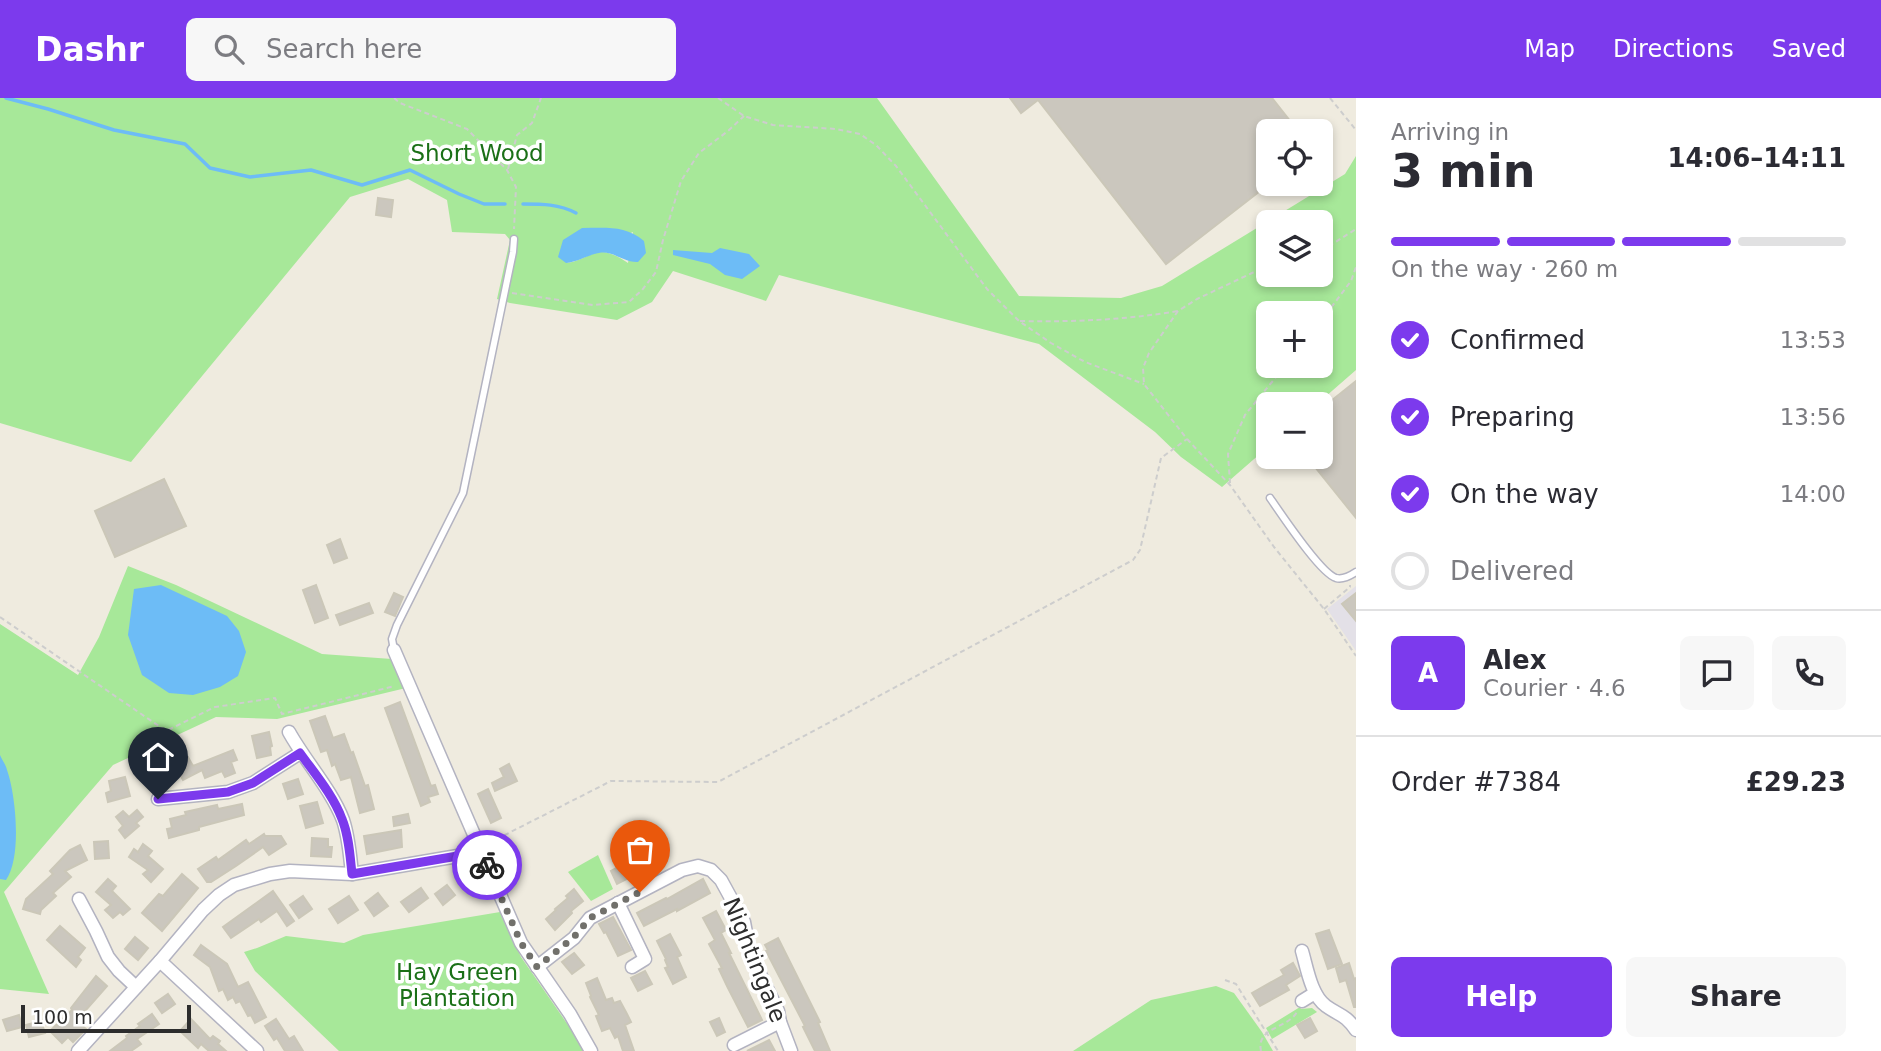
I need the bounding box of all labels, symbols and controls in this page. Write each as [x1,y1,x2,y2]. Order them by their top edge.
search box [186,18,676,81]
text: Dashr [35,30,144,69]
icon: search [210,30,248,68]
text: Search here [266,34,422,64]
text: Map [1524,35,1575,63]
text: Directions [1613,35,1734,63]
text: Saved [1772,35,1846,63]
map controls [1256,119,1333,469]
button: locate [1256,119,1333,196]
text: Arriving in [1391,119,1509,145]
park label: Short Wood [410,140,544,166]
text: 14:06–14:11 [1667,143,1846,173]
text: 3 min [1391,144,1535,198]
button: layers [1256,210,1333,287]
text: On the way · 260 m [1391,256,1618,282]
button: + [1256,301,1333,378]
icon: check [1391,321,1429,359]
text: Confirmed [1450,325,1585,355]
text: 13:53 [1780,327,1846,353]
button: − [1256,392,1333,469]
icon: check [1391,398,1429,436]
text: Preparing [1450,402,1575,432]
text: 13:56 [1780,404,1846,430]
icon: check [1391,475,1429,513]
text: On the way [1450,479,1599,509]
text: 14:00 [1780,481,1846,507]
text: Delivered [1450,556,1574,586]
button: chat [1680,636,1754,710]
button: phone [1772,636,1846,710]
text: Alex [1483,645,1546,675]
text: A [1418,658,1438,688]
text: Courier · 4.6 [1483,675,1626,701]
pin [128,727,188,799]
icon: home [139,738,177,776]
text: Order #7384 [1391,767,1561,797]
text: £29.23 [1746,767,1846,797]
pin [610,820,670,892]
courier [452,830,522,900]
icon: bag [621,831,659,869]
icon: bike [468,846,506,884]
street label: Nightingale [718,894,792,1026]
button: Help [1391,957,1612,1037]
button: Share [1626,957,1846,1037]
park label: Hay Green Plantation [396,959,518,1011]
scale bar [21,1002,191,1034]
text: 100 m [32,1006,93,1028]

